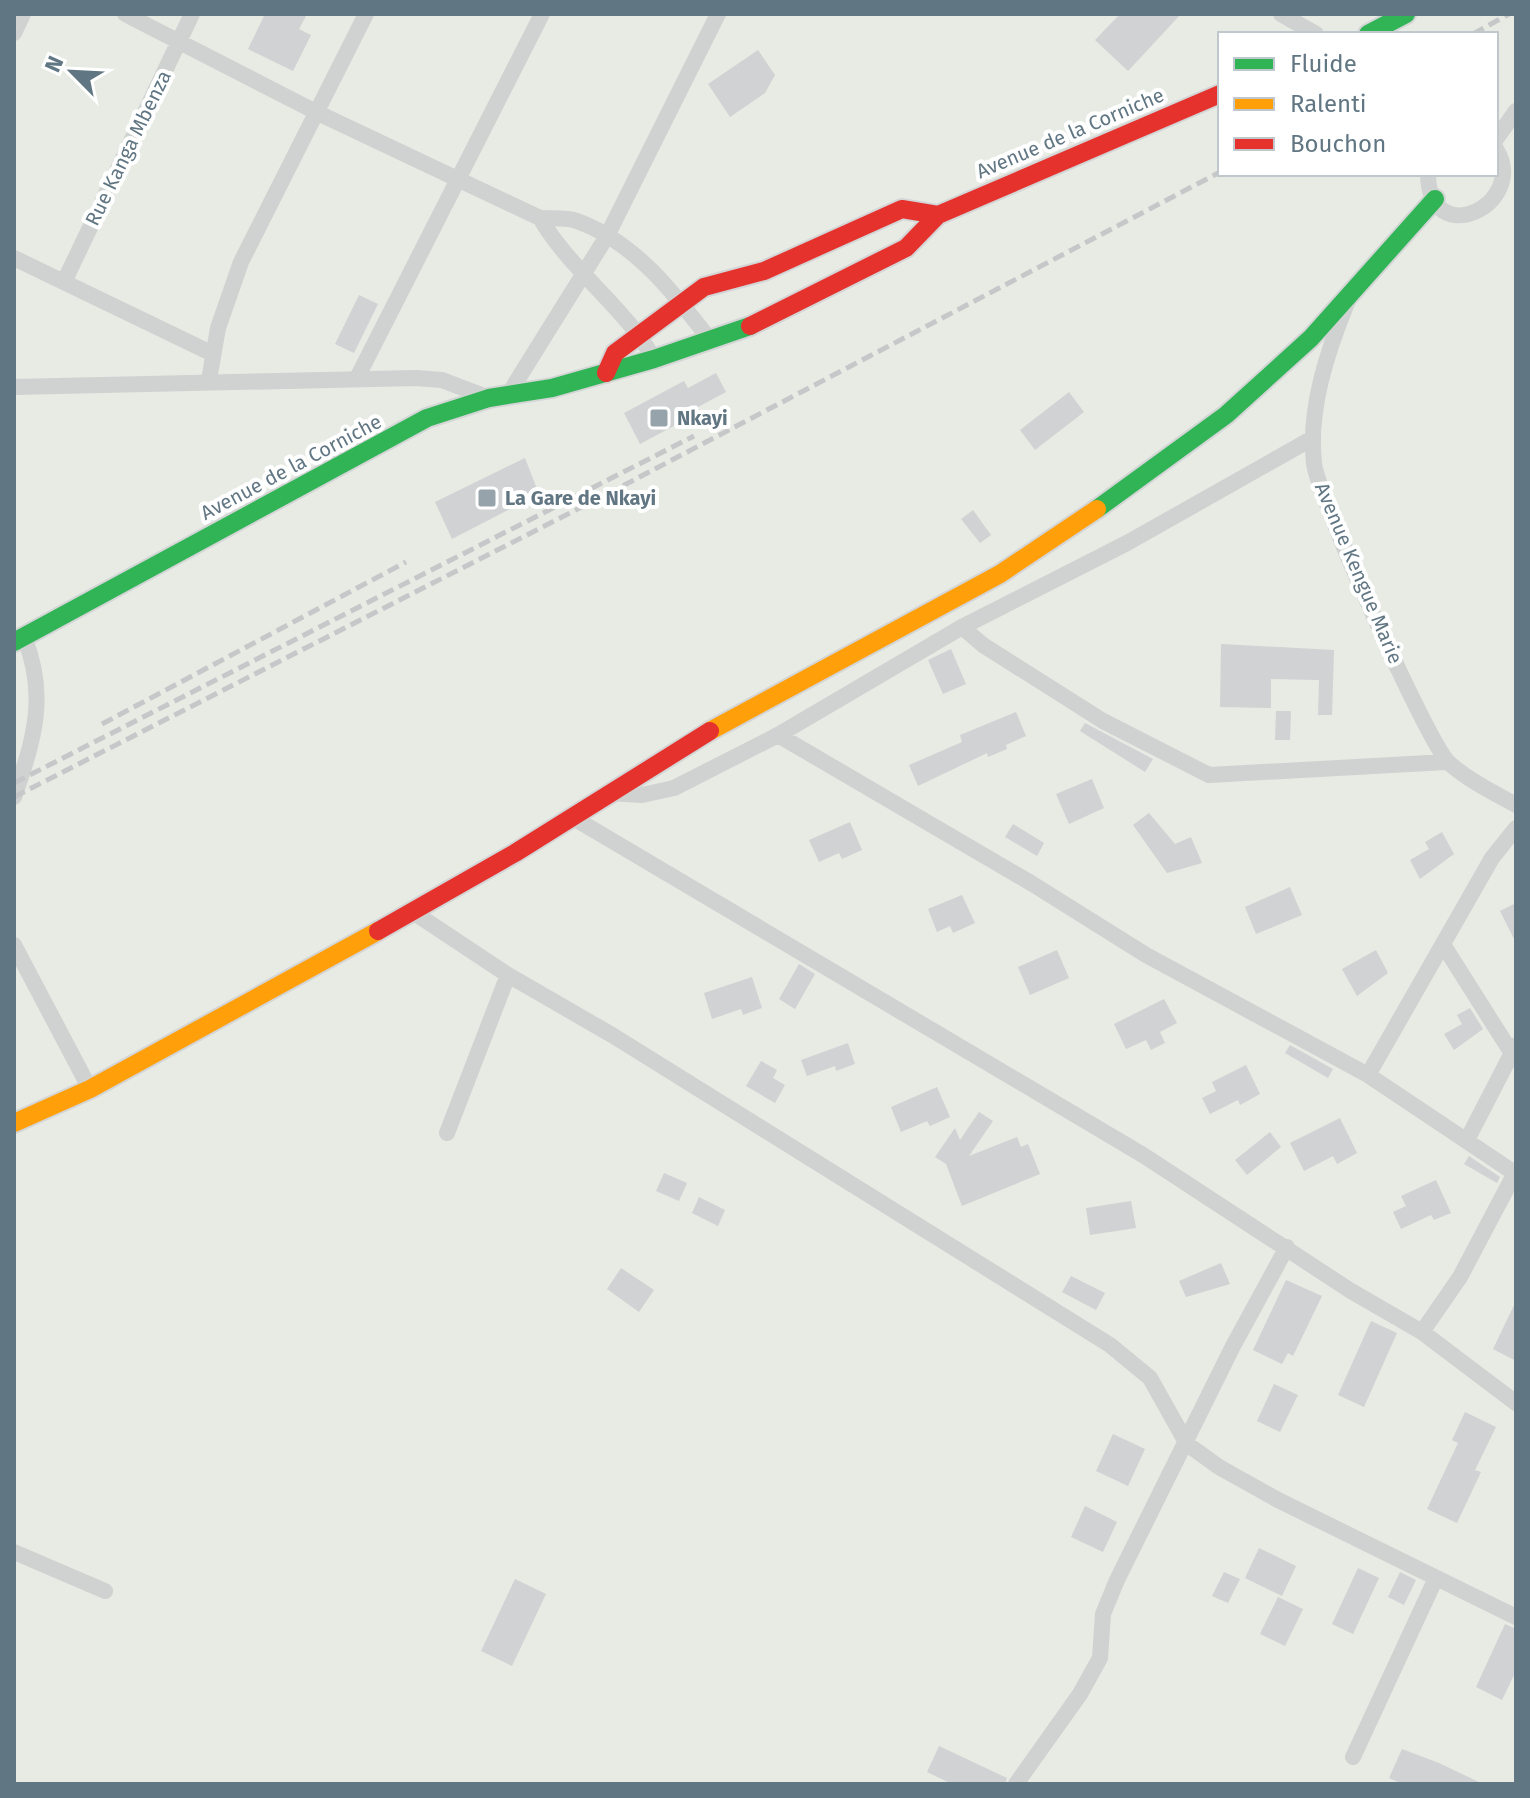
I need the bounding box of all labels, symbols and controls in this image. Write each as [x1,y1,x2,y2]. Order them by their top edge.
north arrow [32,32,112,112]
legend [1218,32,1498,176]
text: Fluide [1290,50,1357,78]
text: N [39,52,69,76]
street label: Rue Kanga Mbenza [80,66,176,230]
street label: Avenue de la Corniche [973,83,1167,183]
text: Ralenti [1290,90,1367,118]
text: Bouchon [1290,130,1386,158]
place label: Nkayi [677,406,728,430]
marker: Nkayi [648,407,670,429]
street label: Avenue de la Corniche [196,409,386,525]
street label: Avenue Kengue Marie [1310,479,1408,667]
place label: La Gare de Nkayi [505,486,656,510]
marker: La Gare de Nkayi [476,487,498,509]

